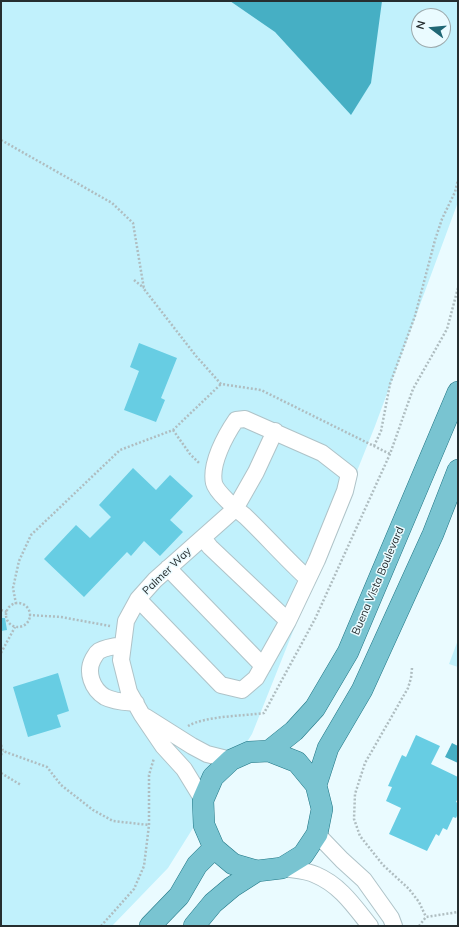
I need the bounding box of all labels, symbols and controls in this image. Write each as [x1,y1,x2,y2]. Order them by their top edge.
north arrow [411,8,451,48]
text: N [413,19,428,31]
street label: Buena Vista Boulevard [349,525,407,637]
street label: Palmer Way [140,545,194,597]

